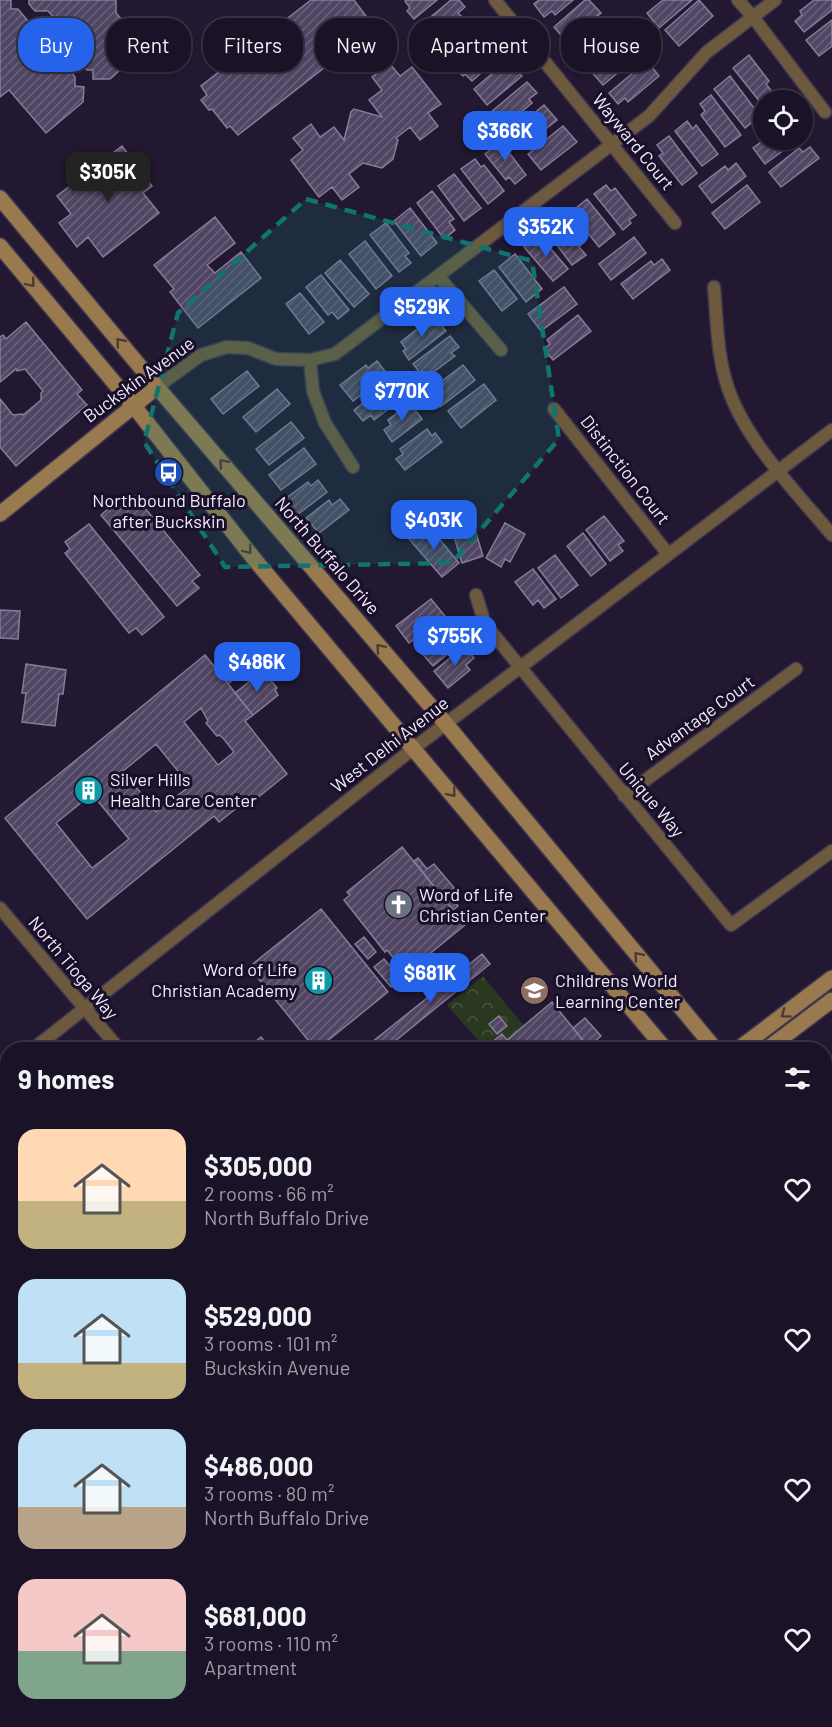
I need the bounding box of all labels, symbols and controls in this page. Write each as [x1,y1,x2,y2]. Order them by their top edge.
chip: Buy [18,18,94,72]
chip: Rent [106,18,191,72]
chip: Filters [203,18,303,72]
chip: New [315,18,397,72]
chip: Apartment [409,18,549,72]
chip: House [561,18,661,72]
street label: Wayward Court [588,89,679,194]
map controls [753,90,813,150]
button: locate [753,90,813,150]
pin: $366K [463,111,547,162]
text: $366K [477,118,533,142]
pin: $305K [66,152,150,203]
text: $305K [80,159,136,183]
pin: $352K [504,207,588,258]
text: $352K [518,214,574,238]
one-way arrow [24,276,35,287]
pin: $529K [380,287,464,338]
text: $529K [394,294,450,318]
street label: Buckskin Avenue [79,332,198,427]
one-way arrow [116,338,127,349]
pin: $770K [360,371,444,422]
text: $770K [374,378,430,402]
street label: Distinction Court [576,410,675,528]
bus stop icon: Northbound Buffalo after Buckskin [153,456,185,488]
one-way arrow [219,459,230,470]
place label: Northbound Buffalo after Buckskin [92,489,246,532]
street label: North Buffalo Drive [271,492,385,619]
pin: $403K [392,500,476,551]
text: $403K [405,507,463,531]
one-way arrow [240,543,251,554]
pin: $755K [413,616,497,667]
text: $755K [427,623,483,647]
pin: $486K [215,642,299,693]
one-way arrow [377,644,388,655]
text: $486K [228,649,286,673]
street label: Advantage Court [640,670,758,764]
street label: West Delhi Avenue [326,691,453,797]
street label: Unique Way [614,757,689,841]
place label: Silver Hills Health Care Center [110,768,257,811]
building icon: Silver Hills Health Care Center [73,774,105,806]
one-way arrow [445,786,456,797]
place label: Word of Life Christian Center [419,883,546,926]
church icon: Word of Life Christian Center [382,889,414,921]
street label: North Tioga Way [24,911,123,1023]
one-way arrow [634,952,645,963]
pin: $681K [388,953,472,1004]
place label: Word of Life Christian Academy [151,958,297,1001]
text: $681K [404,960,456,984]
building icon: Word of Life Christian Academy [302,964,334,996]
place label: Childrens World Learning Center [555,969,681,1012]
school or university icon: Childrens World Learning Center [518,975,550,1007]
one-way arrow [780,1006,791,1017]
icon: filters [781,1062,814,1095]
text: 9 homes [18,1063,114,1094]
text: $305,000 [204,1150,312,1181]
icon: home [66,1153,138,1225]
icon: heart [781,1173,814,1206]
text: 2 rooms · 66 m² [204,1181,334,1205]
text: North Buffalo Drive [204,1205,369,1229]
text: $529,000 [204,1300,312,1331]
icon: home [66,1303,138,1375]
icon: heart [781,1323,814,1356]
text: 3 rooms · 101 m² [204,1331,337,1355]
text: Buckskin Avenue [204,1355,350,1379]
text: $486,000 [204,1450,313,1481]
icon: home [66,1453,138,1525]
icon: heart [781,1473,814,1506]
text: 3 rooms · 80 m² [204,1481,334,1505]
text: North Buffalo Drive [204,1505,369,1529]
text: $681,000 [204,1600,307,1631]
icon: home [66,1603,138,1675]
icon: heart [781,1623,814,1656]
text: 3 rooms · 110 m² [204,1631,338,1655]
text: Apartment [204,1655,297,1679]

